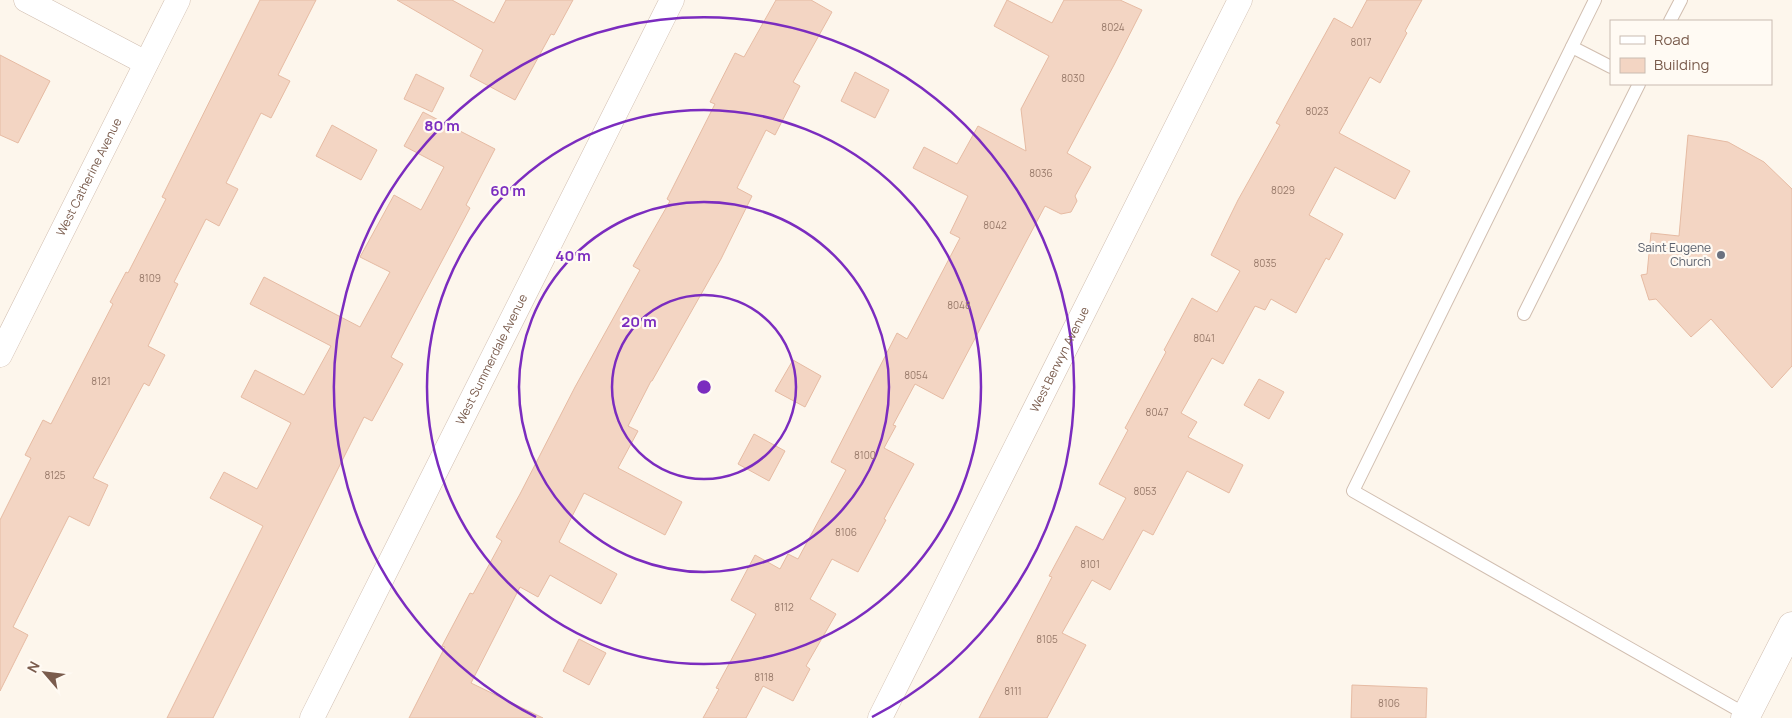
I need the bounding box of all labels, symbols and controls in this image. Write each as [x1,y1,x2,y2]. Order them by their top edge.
house number: 8024 [1101,20,1125,34]
legend [1610,20,1772,85]
text: Road [1654,29,1690,50]
house number: 8017 [1351,35,1371,49]
text: Building [1654,54,1709,75]
house number: 8030 [1061,71,1085,85]
house number: 8023 [1305,104,1329,118]
street label: West Catherine Avenue [52,115,125,239]
text: 80 m [424,115,460,136]
house number: 8036 [1029,166,1053,180]
text: 60 m [490,180,526,201]
house number: 8029 [1271,183,1295,197]
house number: 8042 [983,218,1007,232]
place label: Saint Eugene Church [1638,239,1711,270]
text: 40 m [555,245,591,266]
marker: Saint Eugene Church [1715,249,1727,261]
house number: 8035 [1253,256,1277,270]
house number: 8109 [139,271,161,285]
street label: West Summerdale Avenue [451,291,531,428]
house number: 8048 [947,298,971,312]
street label: West Berwyn Avenue [1026,304,1093,415]
text: 20 m [621,311,657,332]
house number: 8041 [1193,331,1215,345]
house number: 8054 [904,368,928,382]
house number: 8121 [91,374,111,388]
centre of rings [695,378,713,396]
house number: 8047 [1146,405,1168,419]
house number: 8100 [854,448,876,462]
house number: 8125 [44,468,66,482]
house number: 8053 [1133,484,1157,498]
house number: 8106 [835,525,857,539]
house number: 8101 [1080,557,1100,571]
house number: 8112 [774,600,794,614]
house number: 8105 [1036,632,1058,646]
north arrow [20,648,70,698]
text: N [22,658,44,676]
house number: 8118 [754,670,774,684]
house number: 8111 [1004,684,1022,698]
house number: 8106 [1378,696,1400,710]

